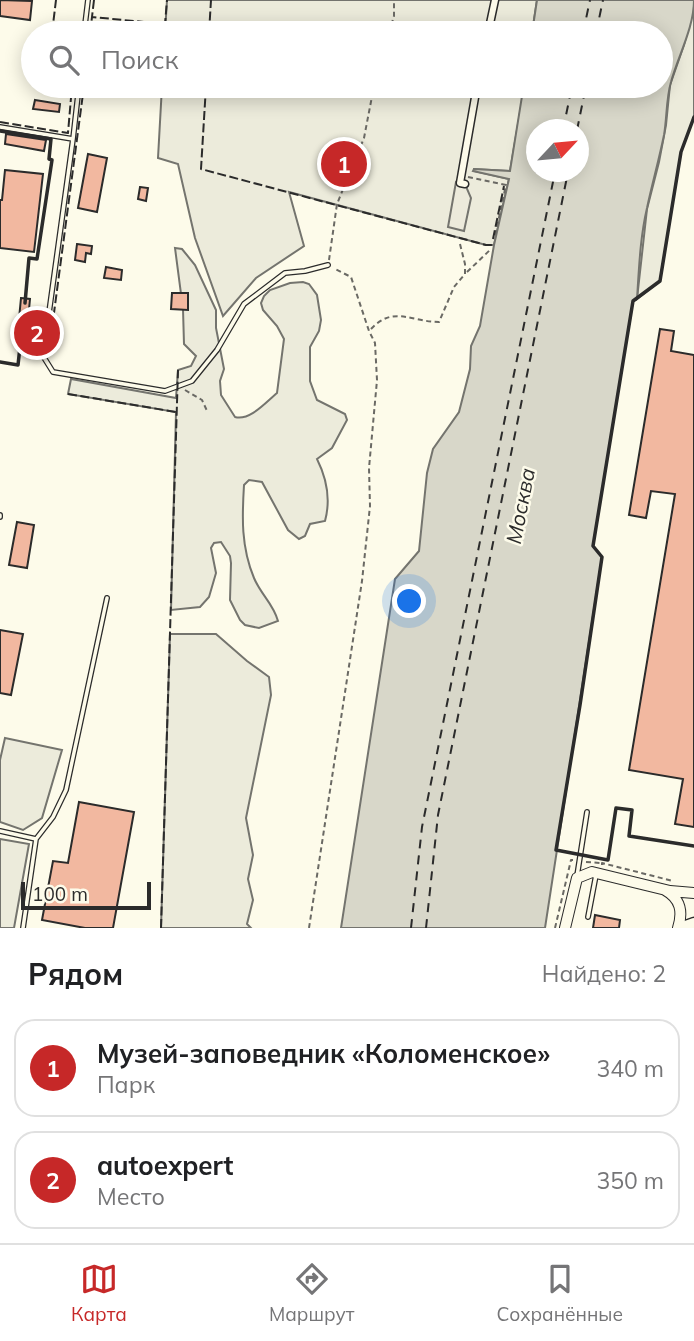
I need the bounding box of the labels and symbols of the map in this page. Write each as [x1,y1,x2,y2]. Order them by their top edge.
north arrow [526,119,589,182]
pin: 1 [321,138,367,190]
pin: 2 [14,307,60,359]
water label: Москва [500,466,540,546]
your location [392,584,426,618]
scale bar [21,879,150,911]

